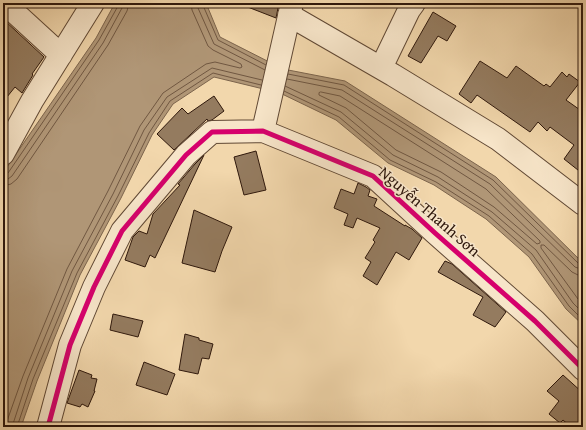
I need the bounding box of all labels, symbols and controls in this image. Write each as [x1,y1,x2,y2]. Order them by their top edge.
street label: Nguyễn Thanh Sơn [374,160,486,262]

